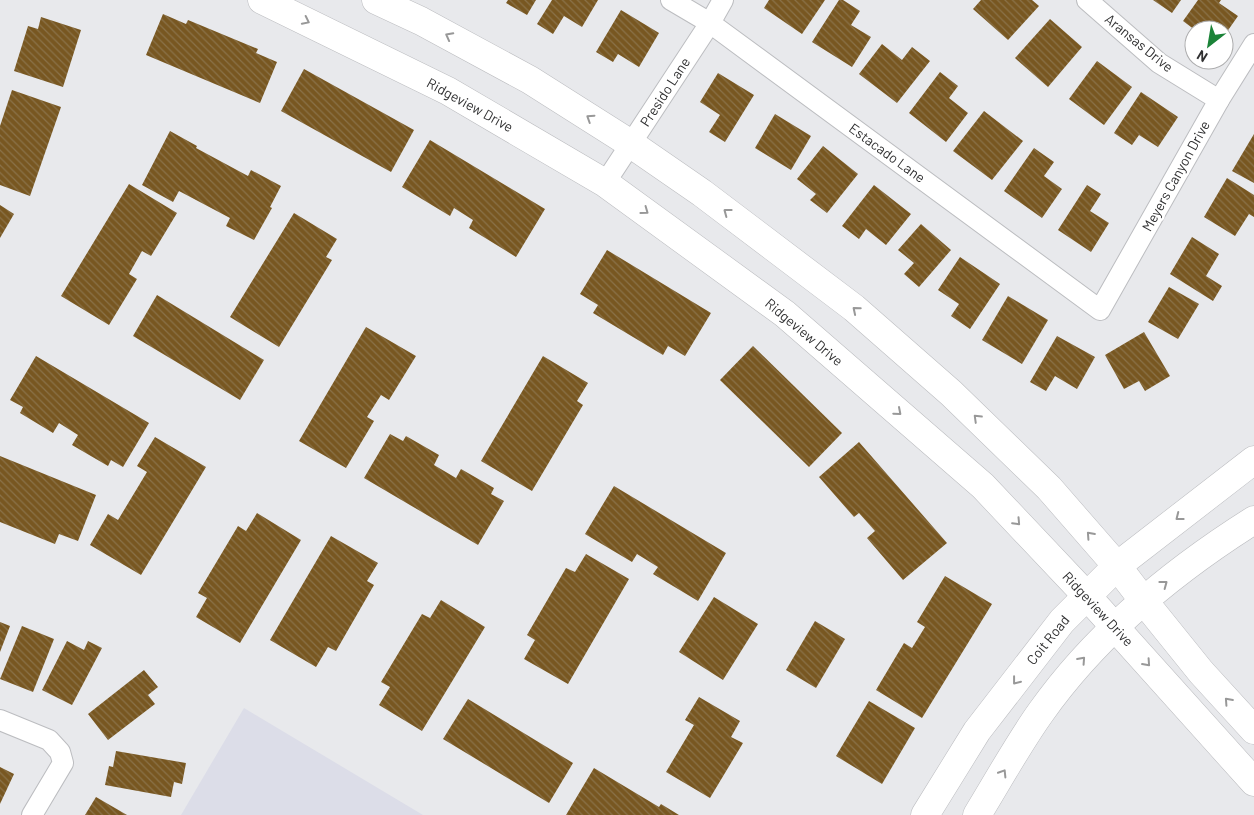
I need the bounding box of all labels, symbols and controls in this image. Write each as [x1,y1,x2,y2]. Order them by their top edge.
street label: Aransas Drive [1102,10,1177,75]
one-way arrow [301,15,310,25]
north arrow [1184,20,1234,70]
one-way arrow [445,32,454,42]
text: N [1194,47,1210,66]
street label: Presido Lane [636,54,693,130]
street label: Ridgeview Drive [424,74,516,135]
one-way arrow [586,114,595,124]
street label: Meyers Canyon Drive [1138,117,1213,234]
street label: Estacado Lane [846,119,929,186]
one-way arrow [639,206,648,214]
one-way arrow [724,209,733,217]
street label: Ridgeview Drive [762,294,847,369]
one-way arrow [853,308,862,316]
one-way arrow [892,406,901,415]
one-way arrow [974,415,983,424]
one-way arrow [1176,512,1185,520]
one-way arrow [1011,516,1020,525]
one-way arrow [1087,532,1096,541]
street label: Ridgeview Drive [1059,568,1137,650]
one-way arrow [1159,580,1168,589]
street label: Coit Road [1023,612,1073,668]
one-way arrow [1076,657,1085,666]
one-way arrow [1141,657,1150,666]
one-way arrow [1013,675,1021,684]
one-way arrow [1225,698,1234,707]
one-way arrow [997,770,1006,779]

